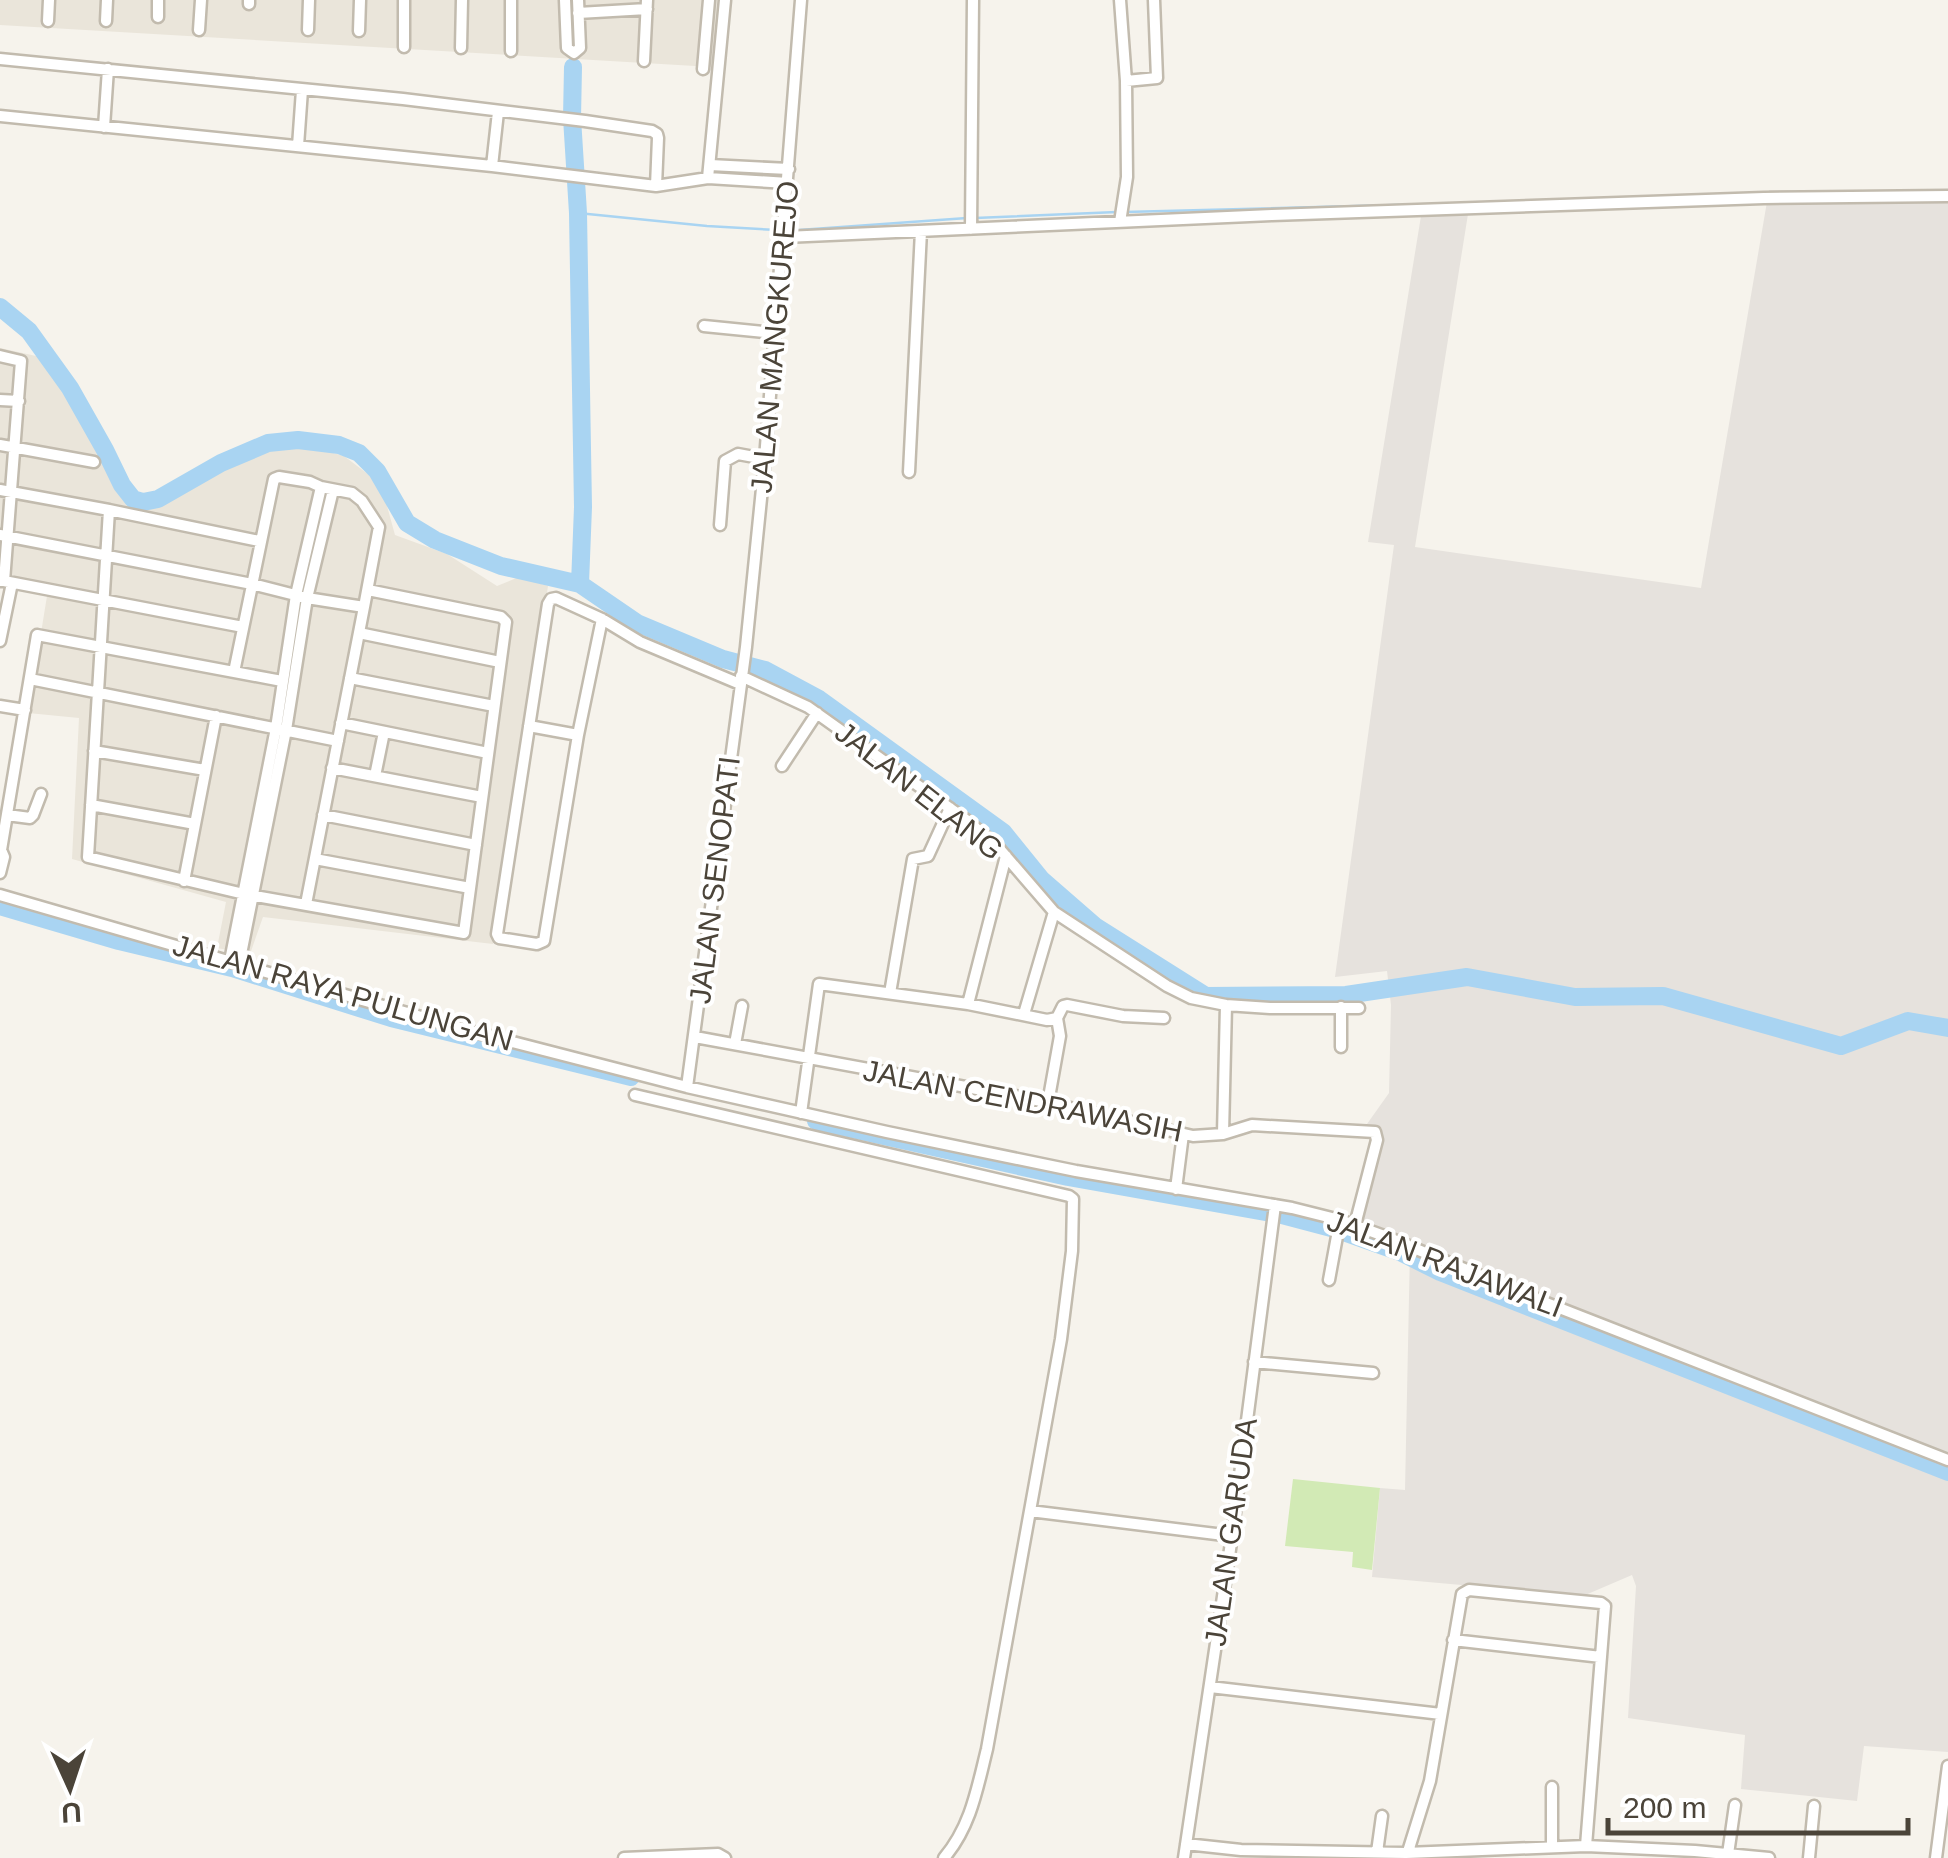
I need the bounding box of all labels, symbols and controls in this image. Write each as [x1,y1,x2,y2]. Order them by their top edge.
street label: JALAN MANGKUREJO [744,179,805,494]
street label: JALAN ELANG [829,715,1010,866]
street label: JALAN SENOPATI [683,754,746,1005]
street label: JALAN RAYA PULUNGAN [169,928,517,1057]
street label: JALAN CENDRAWASIH [861,1053,1186,1148]
street label: JALAN RAJAWALI [1323,1203,1568,1324]
street label: JALAN GARUDA [1198,1416,1263,1648]
north arrow [20,1738,120,1838]
scale bar [1608,1773,1908,1835]
text: 200 m [1623,1791,1706,1824]
text: U [60,1796,82,1828]

